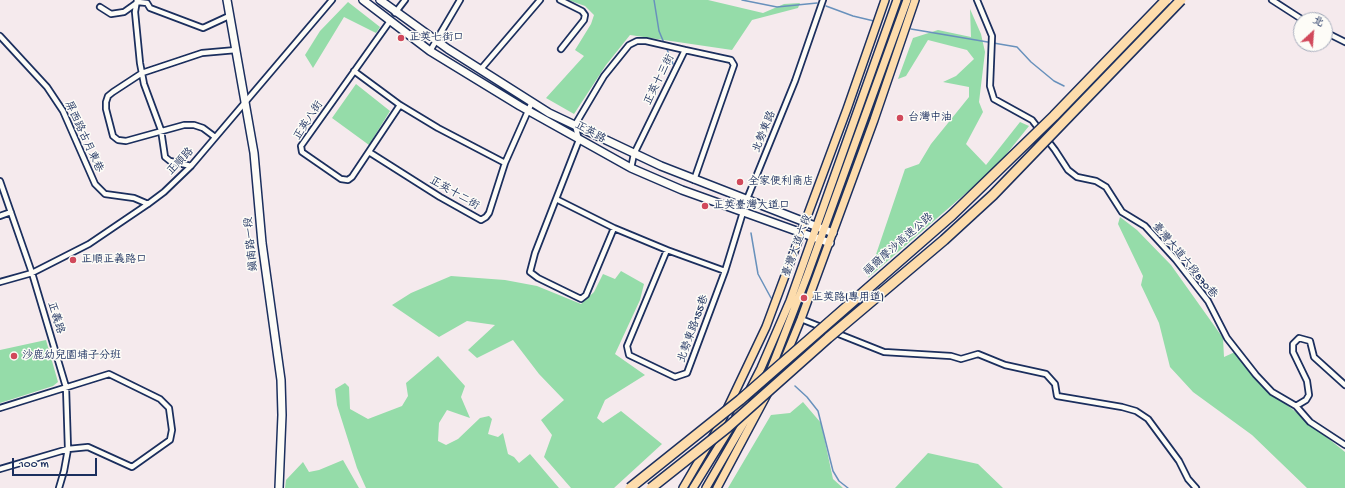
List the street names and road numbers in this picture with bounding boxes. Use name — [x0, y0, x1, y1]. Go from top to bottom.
street label: 正英十三街 — [642, 52, 678, 108]
street label: 屏西路古月東巷 — [61, 99, 105, 175]
street label: 正英八街 — [291, 99, 327, 143]
street label: 北勢東路 — [751, 109, 779, 155]
street label: 正英路 — [572, 119, 608, 147]
street label: 正順路 — [165, 146, 197, 178]
street label: 正英十二街 — [427, 175, 481, 213]
street label: 福爾摩沙高速公路 — [861, 211, 937, 279]
street label: 臺灣大道六段 — [781, 213, 815, 279]
street label: 鎮南路一段 — [243, 216, 261, 272]
street label: 臺灣大道六段870巷 — [1148, 220, 1220, 302]
street label: 北勢東路155巷 — [676, 293, 712, 365]
street label: 正義路 — [44, 300, 66, 336]

